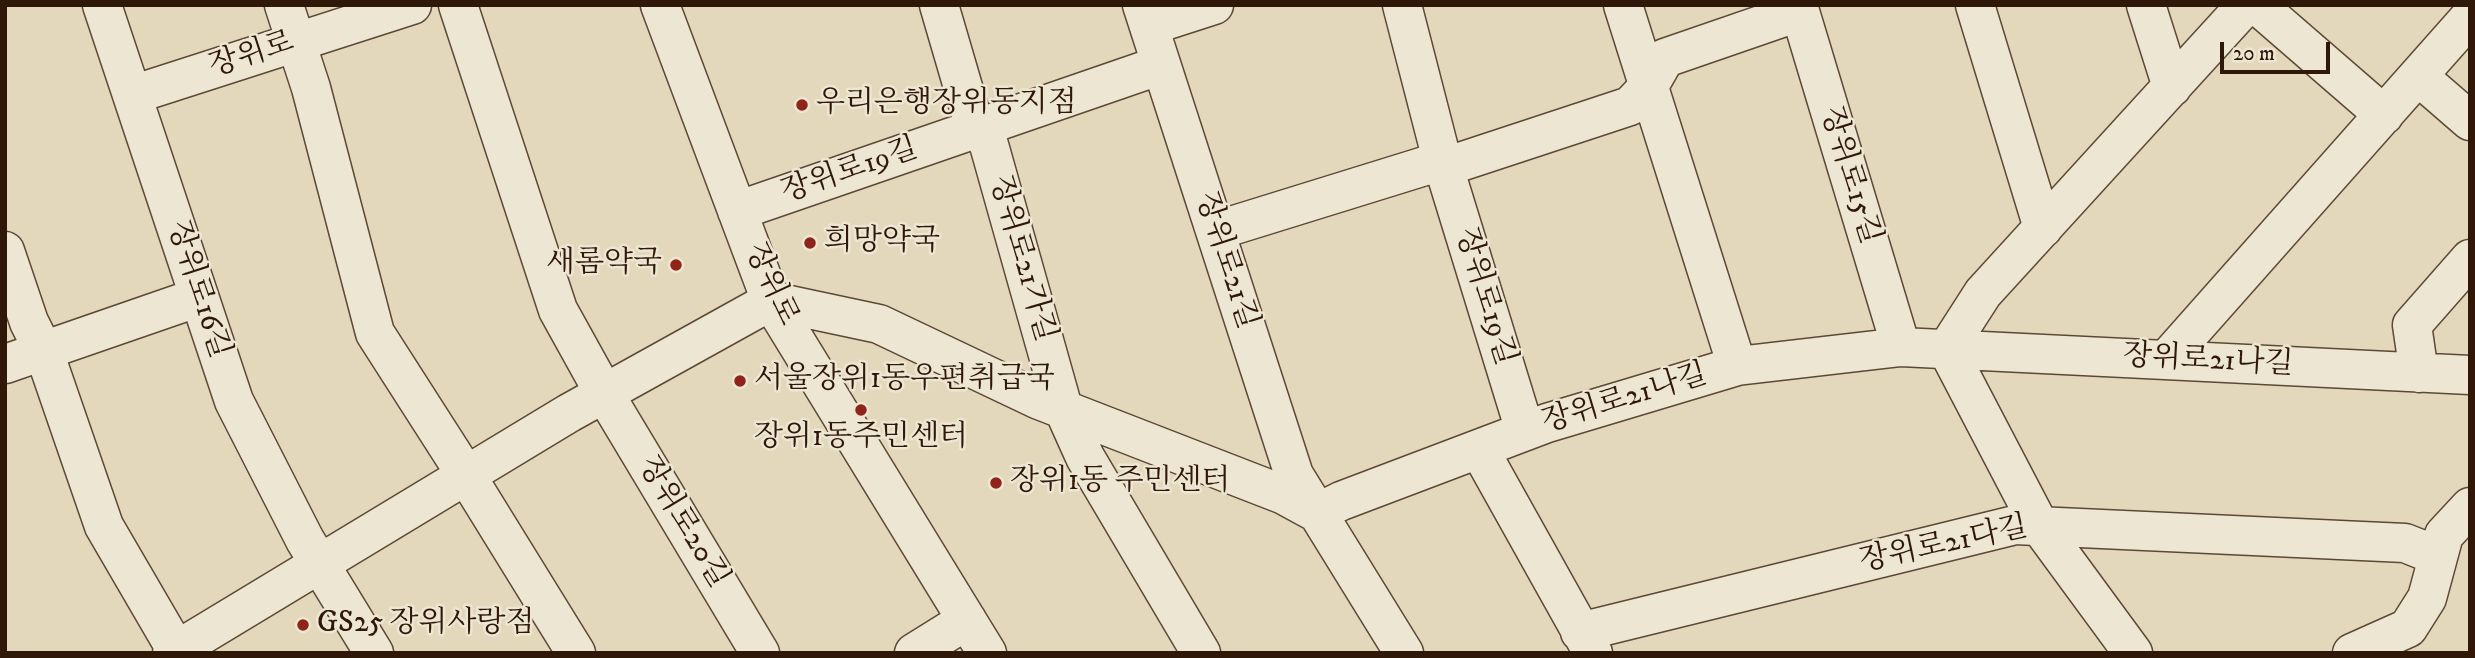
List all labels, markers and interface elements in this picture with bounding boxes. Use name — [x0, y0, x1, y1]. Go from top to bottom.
street label: 장위로 — [205, 25, 299, 87]
scale bar — [2223, 28, 2333, 72]
text: 20 m — [2233, 41, 2275, 67]
place label: 우리은행장위동지점 — [816, 87, 1077, 123]
marker: 우리은행장위동지점 — [794, 97, 810, 113]
street label: 장위로15길 — [1811, 103, 1887, 249]
street label: 장위로19길 — [777, 132, 923, 212]
street label: 장위로21가길 — [980, 172, 1062, 346]
street label: 장위로21길 — [1186, 188, 1264, 334]
street label: 장위로16길 — [158, 217, 236, 363]
street label: 장위로19길 — [1446, 224, 1522, 370]
place label: 희망약국 — [824, 225, 940, 261]
marker: 희망약국 — [802, 235, 818, 251]
street label: 장위로 — [735, 238, 805, 332]
place label: 새롬약국 — [546, 247, 662, 283]
marker: 새롬약국 — [668, 257, 684, 273]
street label: 장위로21나길 — [2122, 340, 2294, 384]
street label: 장위로21나길 — [1538, 358, 1712, 442]
place label: 서울장위1동우편취급국 — [754, 363, 1055, 399]
marker: 서울장위1동우편취급국 — [732, 373, 748, 389]
marker: 장위1동주민센터 — [853, 402, 869, 418]
place label: 장위1동주민센터 — [754, 421, 968, 457]
street label: 장위로20길 — [629, 451, 735, 595]
place label: 장위1동 주민센터 — [1010, 465, 1230, 501]
marker: 장위1동 주민센터 — [988, 475, 1004, 491]
street label: 장위로21다길 — [1857, 511, 2031, 581]
place label: GS25 장위사랑점 — [317, 607, 535, 643]
marker: GS25 장위사랑점 — [295, 617, 311, 633]

